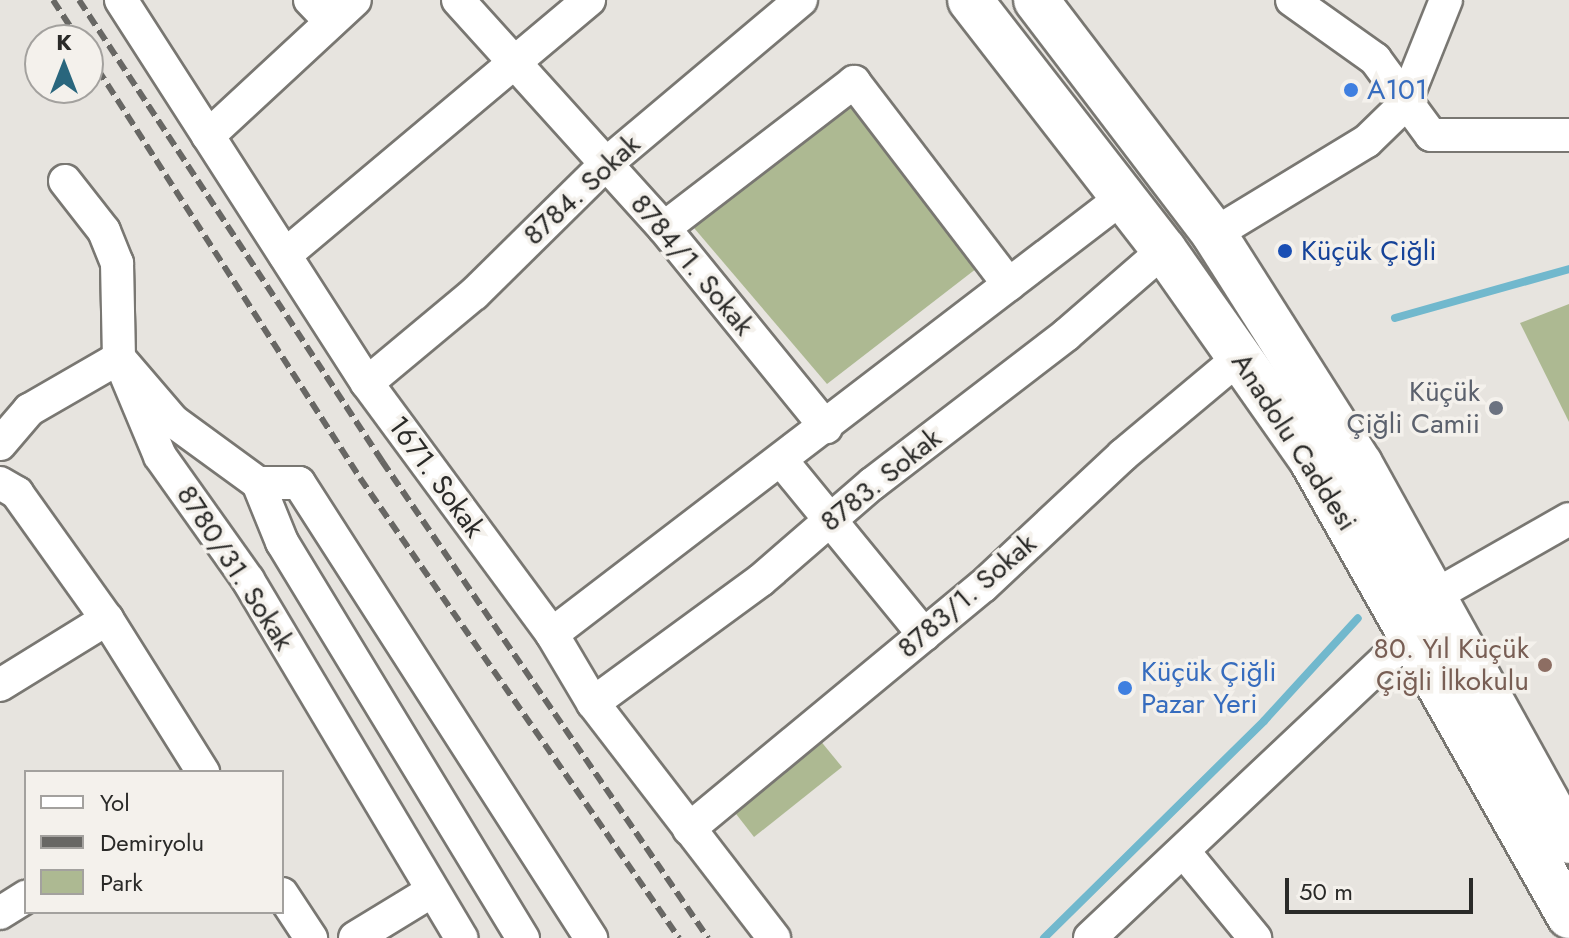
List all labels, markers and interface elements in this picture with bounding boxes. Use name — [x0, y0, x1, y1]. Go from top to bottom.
north arrow — [24, 24, 104, 104]
text: K — [56, 26, 72, 58]
place label: A101 — [1367, 73, 1427, 107]
marker: A101 — [1342, 81, 1360, 99]
street label: 8784. Sokak — [517, 128, 647, 252]
street label: 8784/1. Sokak — [623, 188, 761, 342]
place label: Küçük Çiğli — [1301, 234, 1436, 268]
marker: Küçük Çiğli — [1276, 242, 1294, 260]
street label: Anadolu Caddesi — [1224, 347, 1364, 537]
place label: Küçük Çiğli Camii — [1346, 375, 1480, 441]
marker: Küçük Çiğli Camii — [1487, 399, 1505, 417]
street label: 1671. Sokak — [381, 410, 491, 544]
street label: 8783. Sokak — [814, 421, 948, 539]
street label: 8780/31. Sokak — [169, 479, 301, 657]
street label: 8783/1. Sokak — [891, 527, 1043, 665]
place label: 80. Yıl Küçük Çiğli İlkokulu — [1374, 632, 1529, 698]
place label: Küçük Çiğli Pazar Yeri — [1141, 655, 1276, 721]
marker: 80. Yıl Küçük Çiğli İlkokulu — [1536, 656, 1554, 674]
marker: Küçük Çiğli Pazar Yeri — [1116, 679, 1134, 697]
legend — [24, 770, 284, 914]
text: Yol — [100, 785, 130, 820]
text: Demiryolu — [100, 825, 204, 860]
scale bar — [1289, 862, 1477, 912]
text: Park — [100, 865, 143, 900]
text: 50 m — [1299, 874, 1353, 909]

